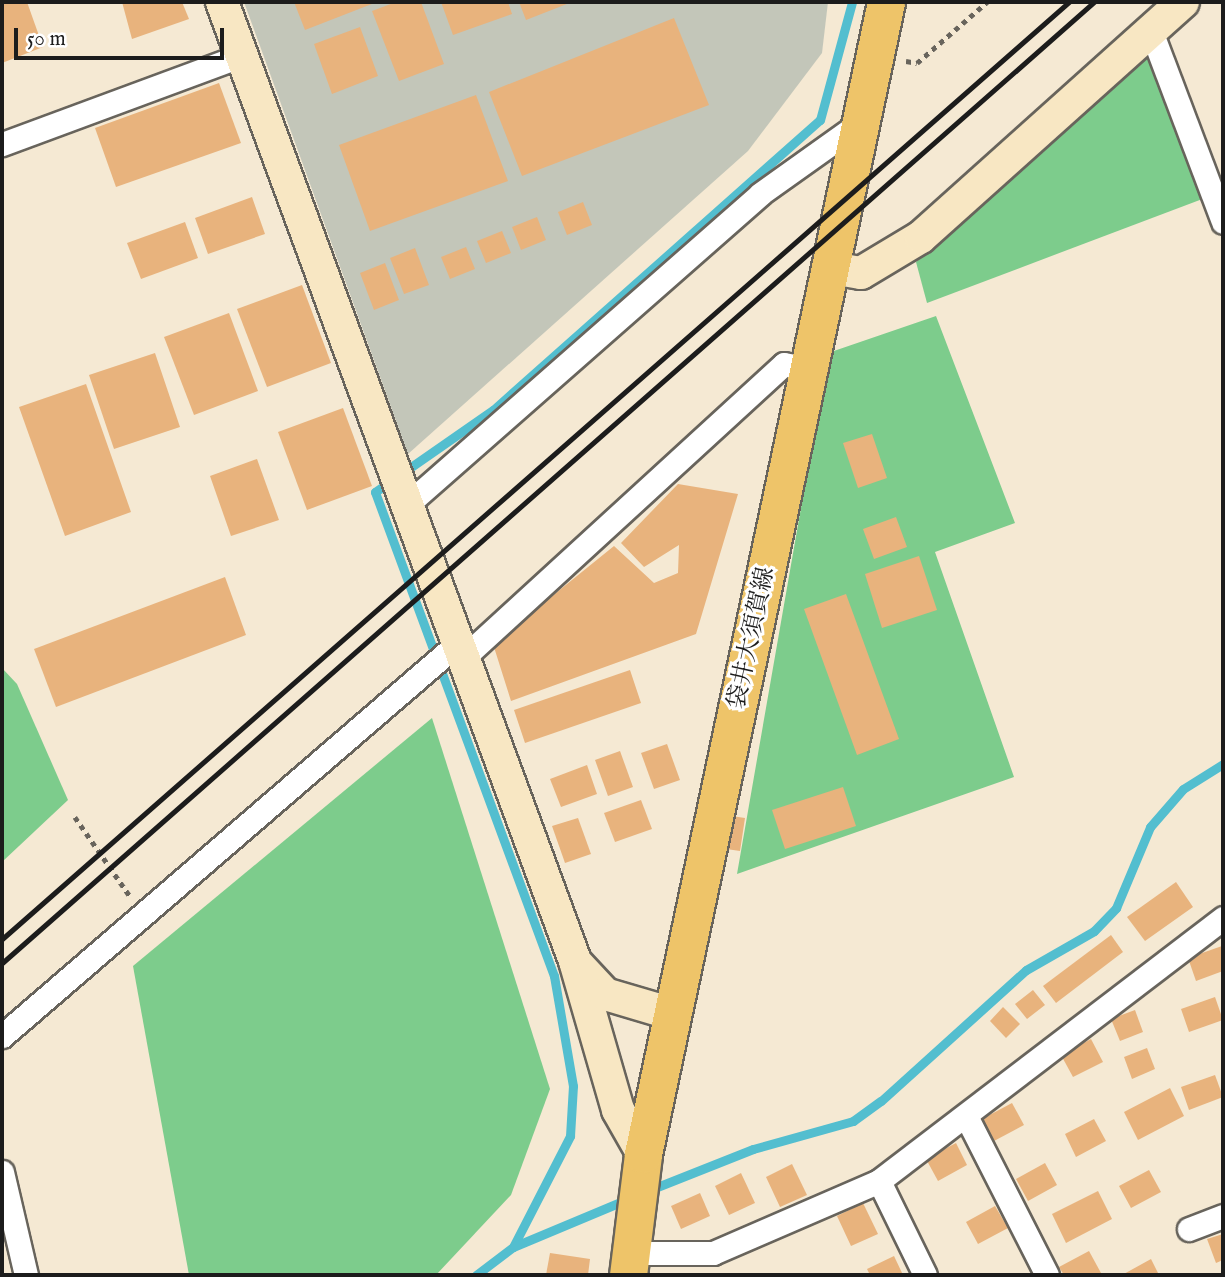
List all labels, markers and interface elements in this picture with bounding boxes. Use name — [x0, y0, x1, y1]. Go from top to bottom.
scale bar — [18, 14, 228, 58]
text: 50 m — [27, 26, 66, 53]
street label: 袋井大須賀線 — [723, 565, 781, 711]

